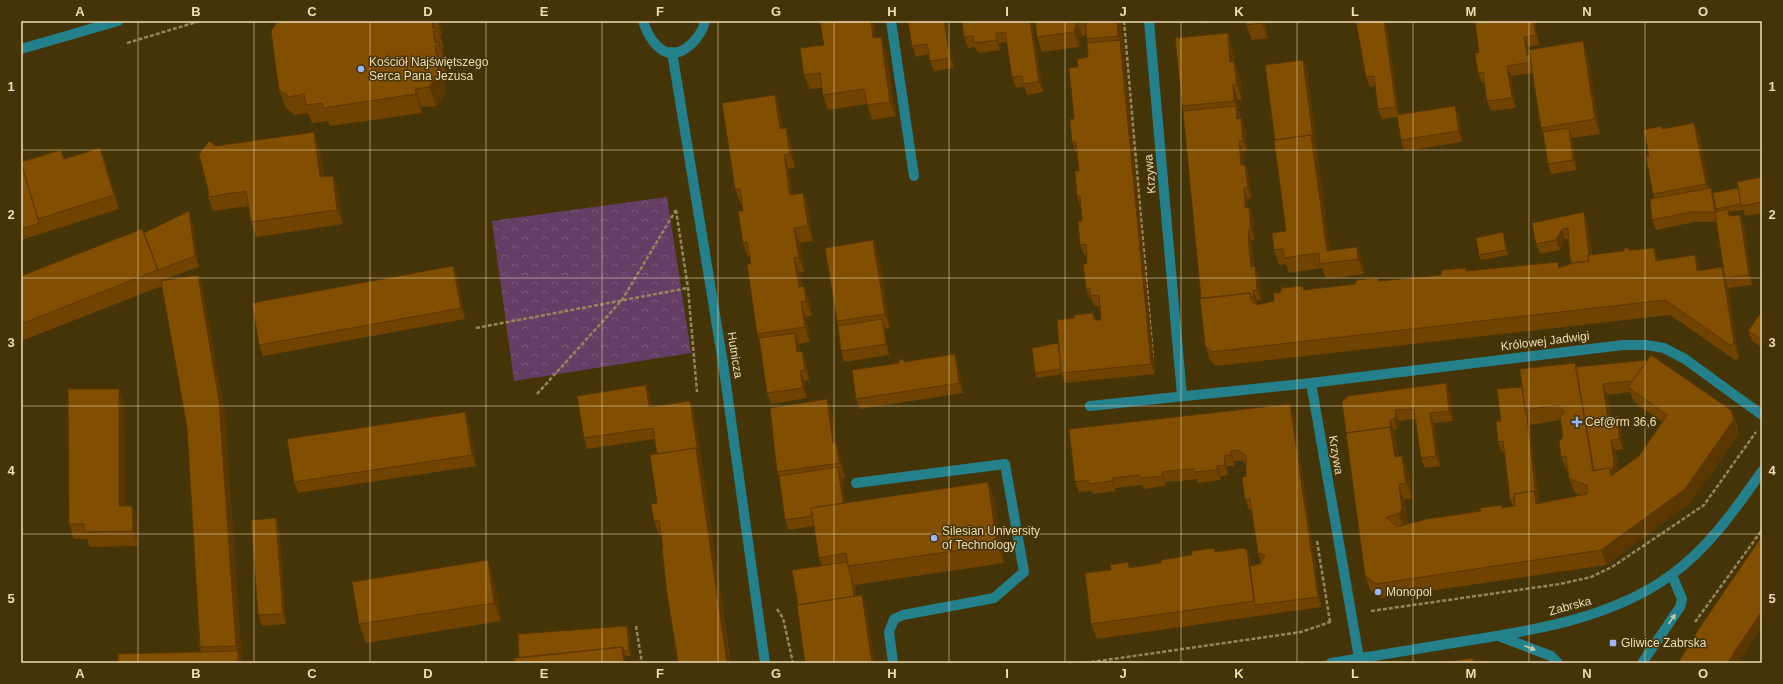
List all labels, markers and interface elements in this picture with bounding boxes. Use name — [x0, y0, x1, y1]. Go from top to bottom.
text: A — [75, 4, 85, 19]
text: B — [191, 4, 201, 19]
text: C — [307, 4, 317, 19]
text: D — [423, 4, 433, 19]
text: E — [540, 4, 549, 19]
text: F — [656, 4, 664, 19]
text: G — [771, 4, 781, 19]
text: H — [887, 4, 897, 19]
text: I — [1005, 4, 1009, 19]
text: J — [1119, 4, 1127, 19]
text: K — [1234, 4, 1244, 19]
text: L — [1351, 4, 1359, 19]
text: M — [1466, 4, 1476, 19]
text: N — [1582, 4, 1592, 19]
text: O — [1698, 4, 1708, 19]
place label: Kościół Najświętszego Serca Pana Jezusa — [369, 55, 489, 83]
marker: Kościół Najświętszego Serca Pana Jezusa — [356, 64, 366, 74]
text: 1 — [7, 79, 15, 94]
text: 1 — [1768, 79, 1776, 94]
street label: Krzywa — [1141, 153, 1159, 194]
text: 2 — [7, 207, 15, 222]
text: 2 — [1768, 207, 1776, 222]
street label: Królowej Jadwigi — [1500, 329, 1590, 353]
street label: Hutnicza — [724, 331, 746, 379]
text: 3 — [7, 335, 15, 350]
text: 3 — [1768, 335, 1776, 350]
place label: Cef@rm 36,6 — [1585, 415, 1657, 429]
marker: Cef@rm 36,6 — [1572, 417, 1582, 427]
street label: Krzywa — [1326, 434, 1346, 476]
text: 4 — [7, 463, 15, 478]
text: 4 — [1768, 463, 1776, 478]
place label: Silesian University of Technology — [942, 524, 1040, 552]
marker: Silesian University of Technology — [929, 533, 939, 543]
place label: Monopol — [1386, 585, 1432, 599]
marker: Monopol — [1373, 587, 1383, 597]
text: 5 — [7, 591, 15, 606]
text: 5 — [1768, 591, 1776, 606]
street label: Zabrska — [1547, 594, 1593, 618]
one-way arrow — [1668, 614, 1676, 625]
place label: Gliwice Zabrska — [1621, 636, 1707, 650]
marker: Gliwice Zabrska — [1608, 638, 1618, 648]
one-way arrow — [1524, 645, 1536, 651]
text: A — [75, 666, 85, 681]
text: B — [191, 666, 201, 681]
text: C — [307, 666, 317, 681]
text: D — [423, 666, 433, 681]
text: E — [540, 666, 549, 681]
text: F — [656, 666, 664, 681]
text: G — [771, 666, 781, 681]
text: H — [887, 666, 897, 681]
text: I — [1005, 666, 1009, 681]
text: J — [1119, 666, 1127, 681]
text: K — [1234, 666, 1244, 681]
text: L — [1351, 666, 1359, 681]
text: M — [1466, 666, 1476, 681]
text: N — [1582, 666, 1592, 681]
text: O — [1698, 666, 1708, 681]

